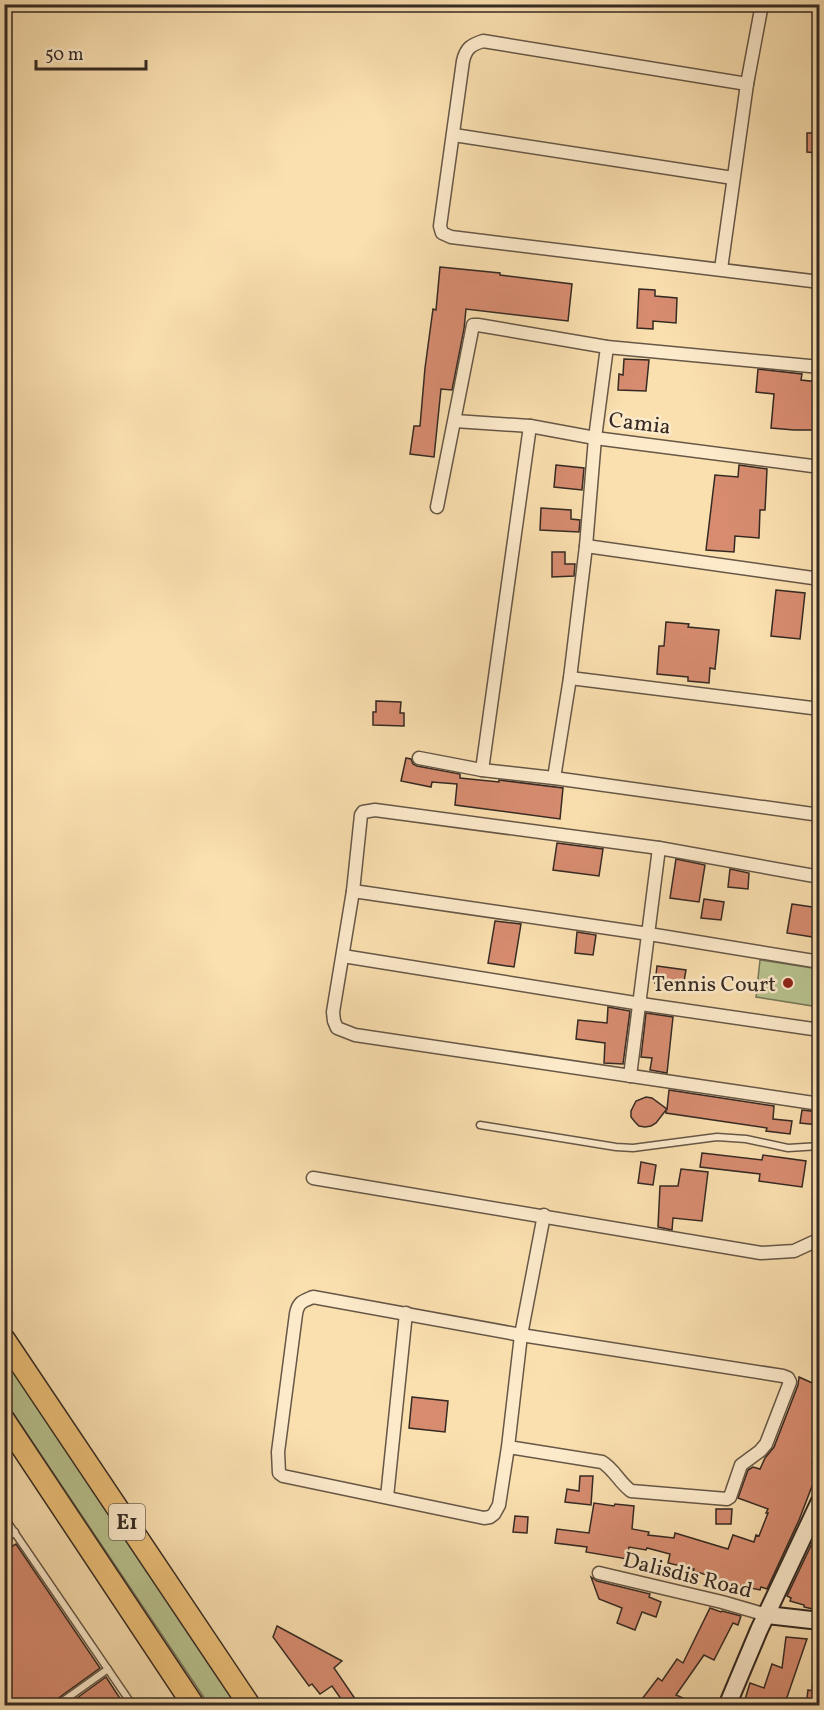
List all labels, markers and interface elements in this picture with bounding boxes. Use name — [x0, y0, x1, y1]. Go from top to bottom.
scale bar — [36, 33, 146, 71]
text: 50 m — [45, 43, 84, 68]
street label: Camia — [607, 405, 673, 444]
place label: Tennis Court — [652, 970, 776, 1001]
marker: Tennis Court — [781, 976, 795, 990]
road number: E1 — [109, 1504, 145, 1540]
street label: Dalisdis Road — [620, 1545, 755, 1607]

